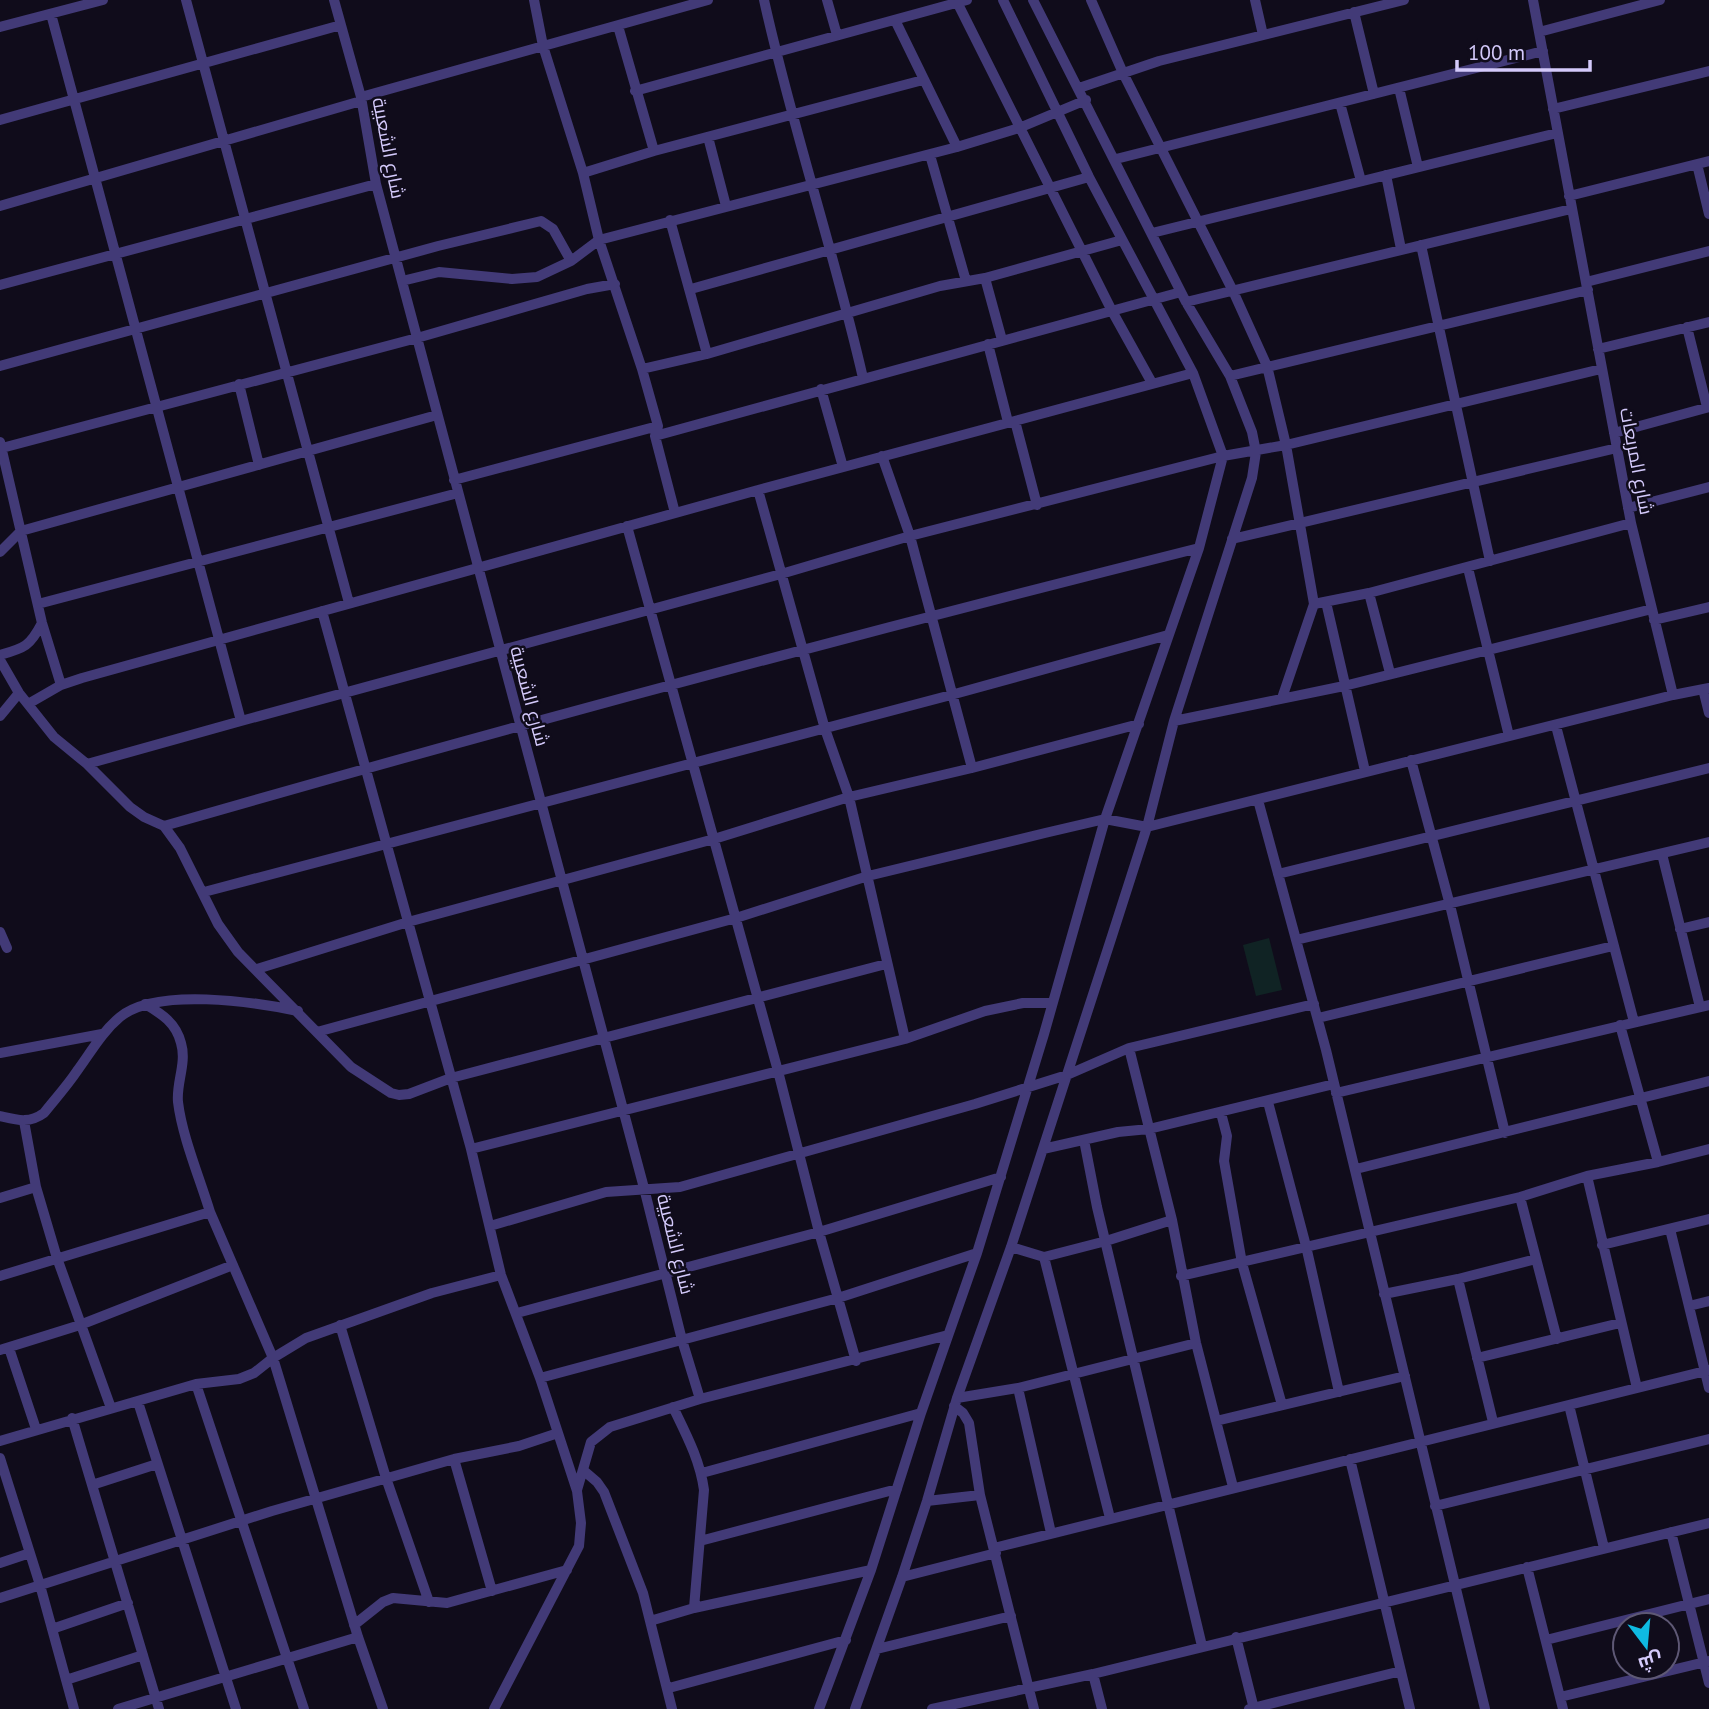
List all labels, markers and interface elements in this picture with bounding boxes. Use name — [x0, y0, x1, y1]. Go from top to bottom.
scale bar — [1457, 28, 1590, 72]
text: 100 m — [1468, 39, 1525, 66]
street label: شارع الشعبية — [365, 95, 411, 201]
street label: شارع المربعات — [1613, 405, 1659, 517]
street label: شارع الشعبية — [503, 643, 555, 749]
street label: شارع الشعبية — [650, 1191, 700, 1297]
north arrow — [1611, 1611, 1681, 1681]
text: ش — [1636, 1647, 1666, 1677]

